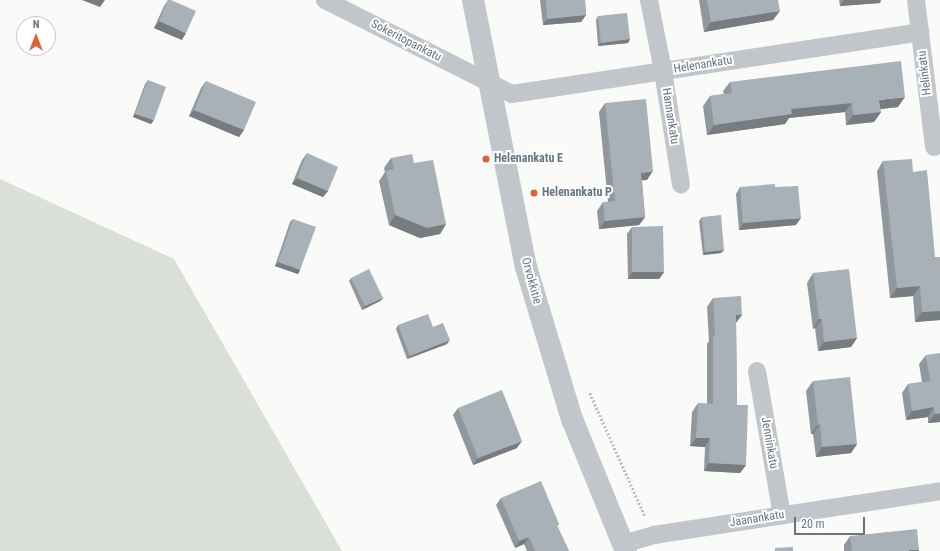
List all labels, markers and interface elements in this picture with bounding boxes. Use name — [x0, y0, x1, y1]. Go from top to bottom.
north arrow — [16, 16, 56, 56]
street label: Sokeritopankatu — [368, 17, 444, 65]
text: N — [33, 18, 39, 31]
street label: Helinkatu — [915, 50, 935, 96]
street label: Helenankatu — [673, 53, 733, 77]
street label: Hannankatu — [658, 87, 682, 145]
place label: Helenankatu E — [494, 152, 563, 166]
marker: Helenankatu E — [481, 154, 491, 164]
place label: Helenankatu P — [542, 186, 612, 200]
marker: Helenankatu P — [529, 188, 539, 198]
street label: Orvokkitie — [518, 256, 544, 306]
street label: Jenninkatu — [757, 416, 781, 470]
street label: Jaanankatu — [729, 508, 785, 530]
scale bar — [796, 509, 867, 535]
text: 20 m — [801, 517, 825, 531]

